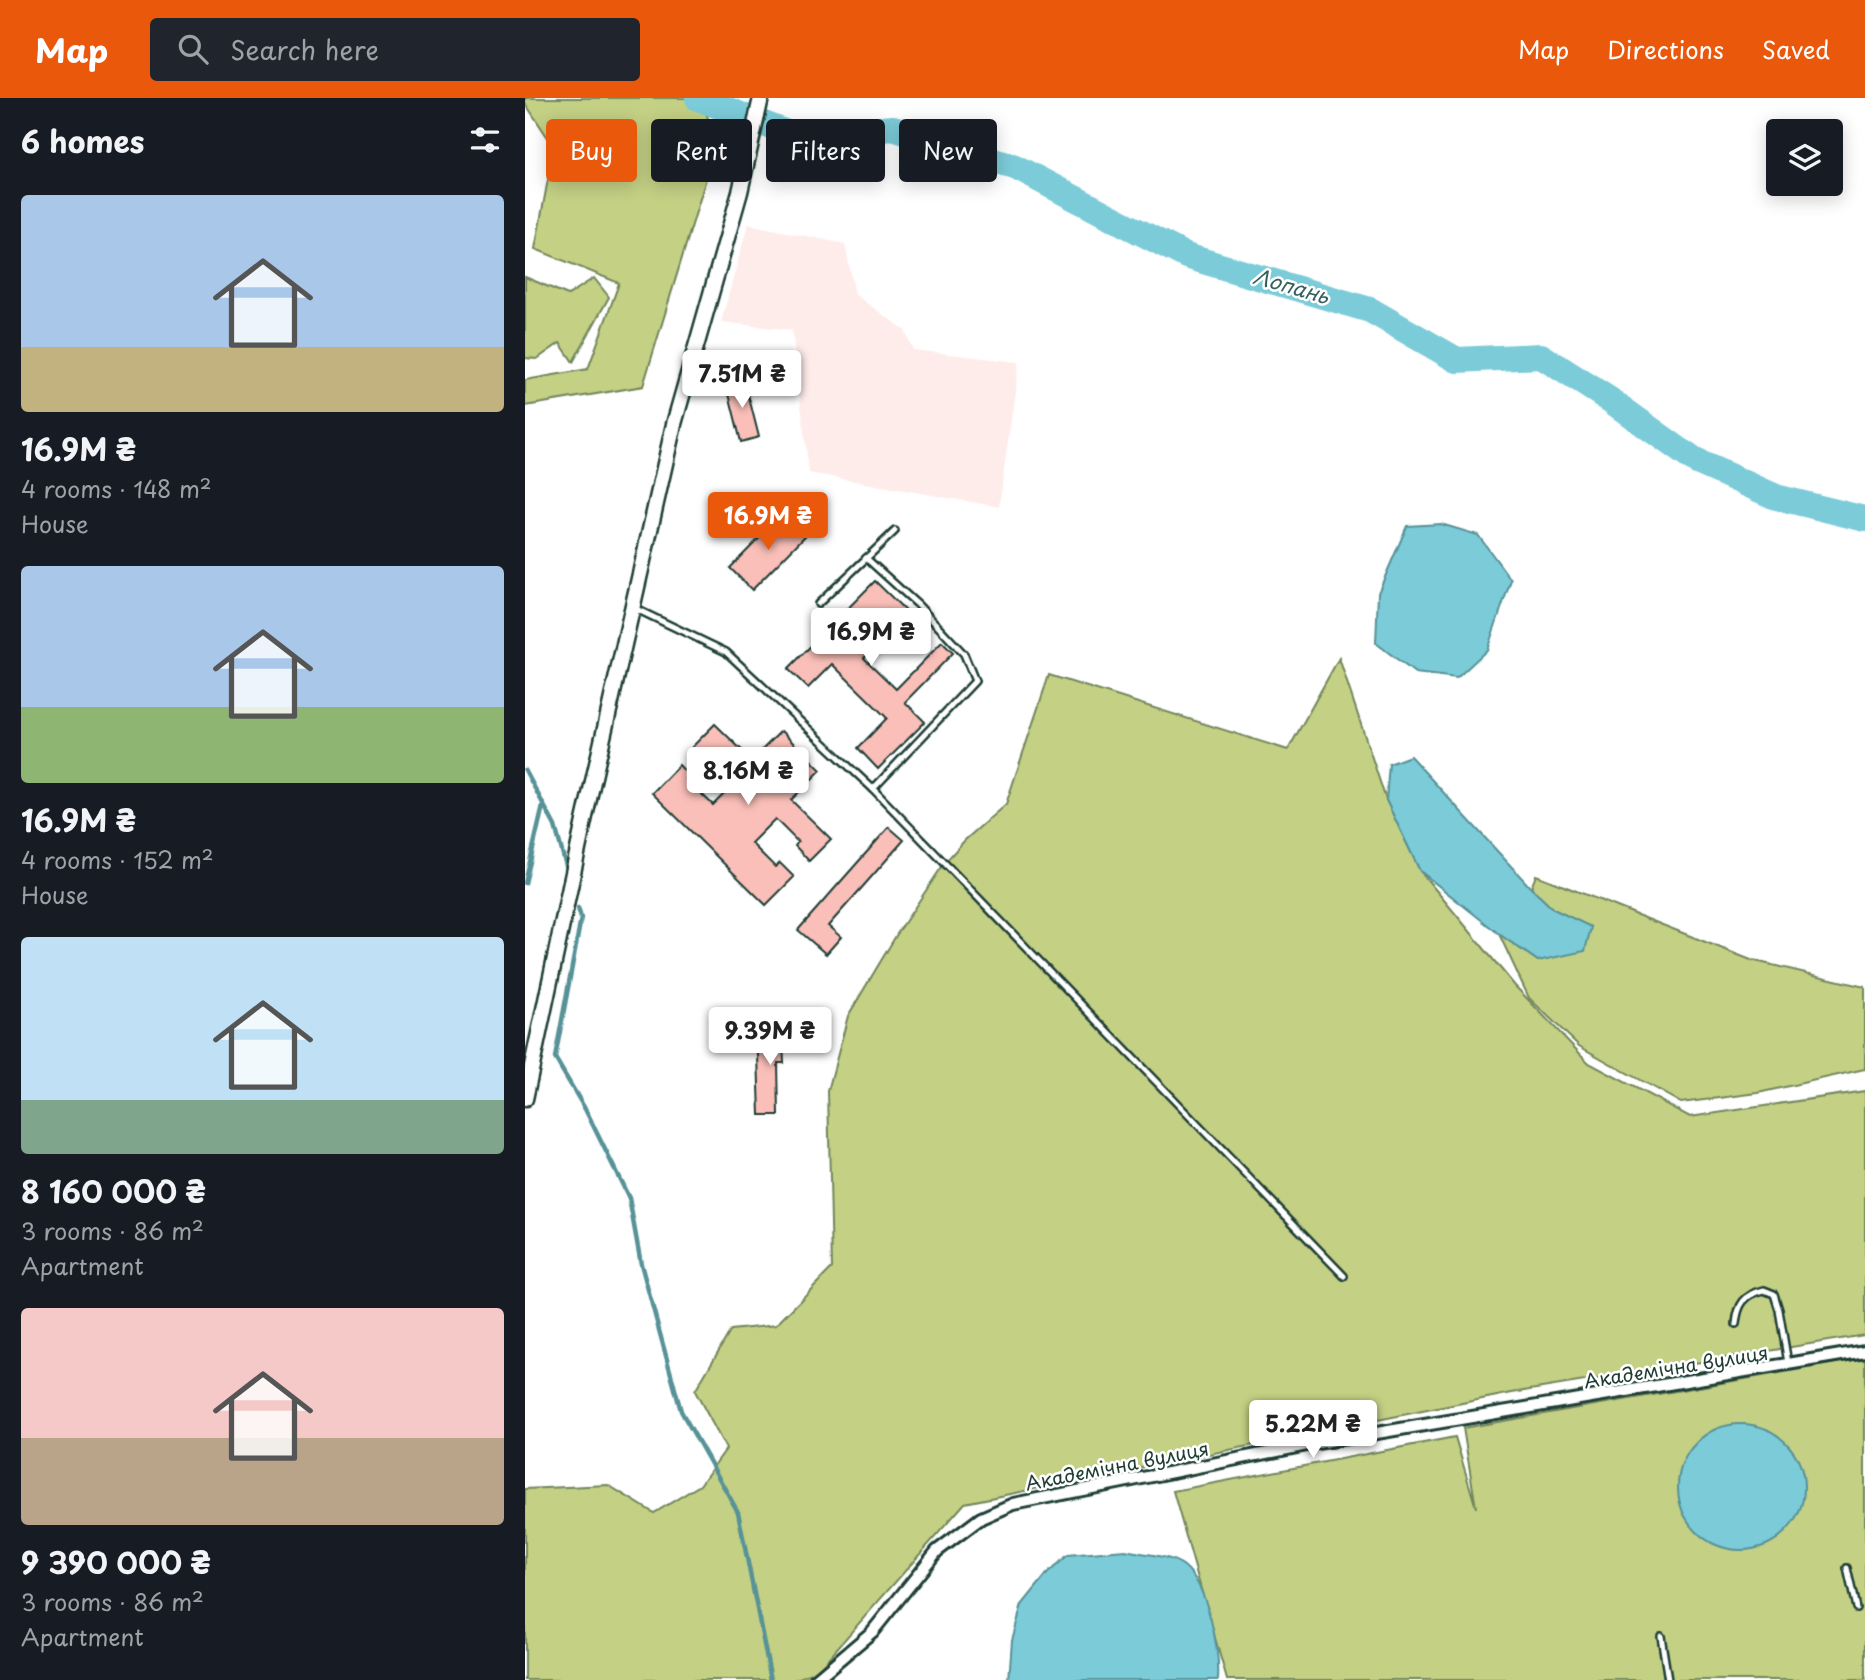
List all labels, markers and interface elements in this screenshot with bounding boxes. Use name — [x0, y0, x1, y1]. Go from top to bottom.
search box — [150, 18, 640, 81]
text: Map — [35, 24, 108, 74]
icon: search — [174, 30, 212, 68]
text: Search here — [230, 30, 379, 69]
text: Map — [1518, 31, 1569, 67]
text: Directions — [1607, 31, 1724, 67]
text: Saved — [1762, 31, 1830, 67]
text: 6 homes — [21, 118, 144, 163]
chip: Buy — [546, 119, 637, 182]
chip: Rent — [651, 119, 752, 182]
chip: Filters — [766, 119, 885, 182]
chip: New — [899, 119, 997, 182]
map controls — [1766, 119, 1843, 196]
button: layers — [1766, 119, 1843, 196]
icon: filters — [466, 121, 504, 159]
icon: home — [200, 240, 326, 366]
water label: Лопань — [1250, 259, 1334, 311]
pin: 7.51M ₴ — [677, 350, 807, 410]
text: 7.51M ₴ — [698, 355, 786, 390]
text: 16.9M ₴ — [21, 426, 136, 471]
text: 4 rooms · 148 m² — [21, 471, 212, 506]
pin: 16.9M ₴ — [703, 492, 833, 552]
text: 16.9M ₴ — [724, 497, 812, 532]
text: House — [21, 506, 88, 541]
pin: 16.9M ₴ — [806, 608, 936, 668]
icon: home — [200, 611, 326, 737]
text: 16.9M ₴ — [827, 613, 915, 648]
pin: 8.16M ₴ — [683, 748, 813, 807]
text: 8.16M ₴ — [703, 752, 793, 787]
text: 16.9M ₴ — [21, 797, 136, 842]
text: 4 rooms · 152 m² — [21, 842, 214, 877]
text: House — [21, 877, 88, 912]
icon: home — [200, 982, 326, 1108]
pin: 9.39M ₴ — [705, 1007, 835, 1067]
text: 9.39M ₴ — [725, 1012, 815, 1047]
text: 8 160 000 ₴ — [21, 1168, 206, 1213]
text: 3 rooms · 86 m² — [21, 1213, 204, 1248]
text: Apartment — [21, 1248, 144, 1283]
street label: Академічна вулиця — [1582, 1338, 1770, 1394]
icon: home — [200, 1353, 326, 1479]
pin: 5.22M ₴ — [1248, 1400, 1378, 1460]
text: 5.22M ₴ — [1265, 1405, 1361, 1440]
street label: Академічна вулиця — [1023, 1433, 1211, 1497]
text: 9 390 000 ₴ — [21, 1539, 211, 1584]
text: 3 rooms · 86 m² — [21, 1584, 204, 1619]
text: Apartment — [21, 1619, 144, 1654]

